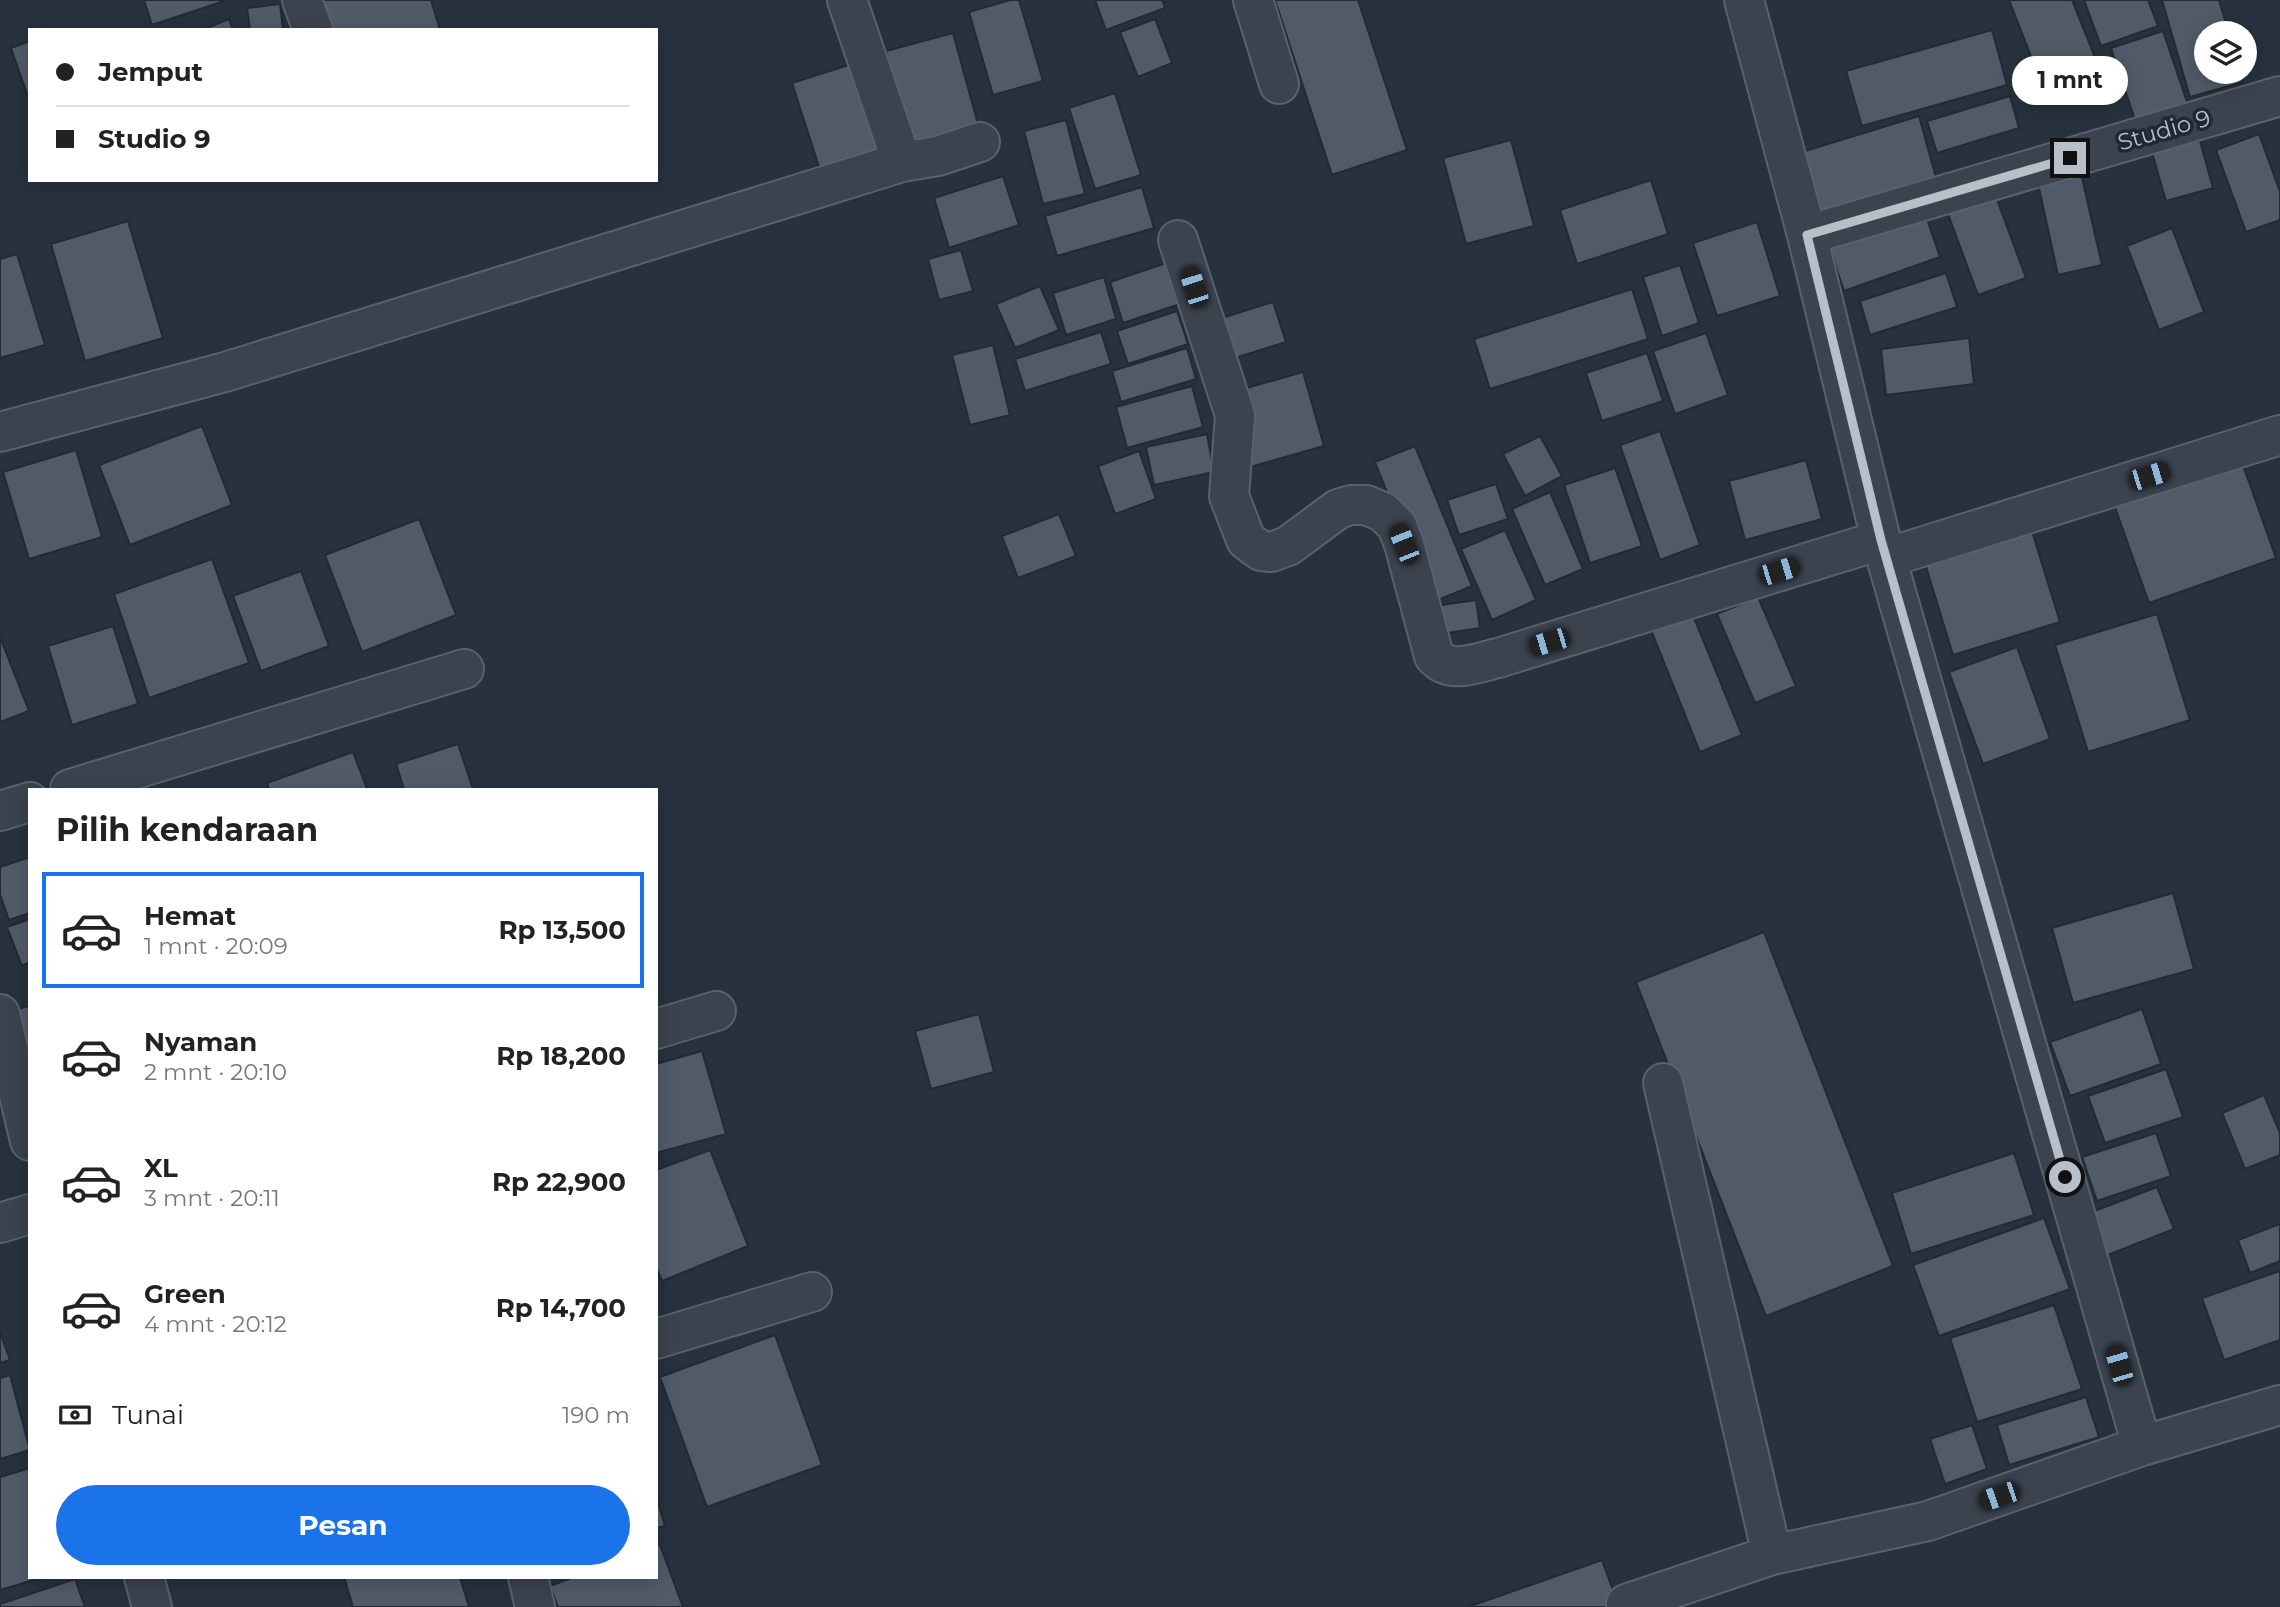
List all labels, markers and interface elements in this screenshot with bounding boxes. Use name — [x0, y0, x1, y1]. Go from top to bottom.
map controls — [2194, 21, 2257, 84]
button: layers — [2194, 21, 2257, 84]
text: Jemput — [98, 56, 203, 88]
callout: 1 mnt — [2012, 57, 2128, 106]
text: 1 mnt — [2037, 66, 2103, 94]
street label: Studio 9 — [2114, 103, 2214, 157]
text: Studio 9 — [98, 123, 211, 155]
route end — [2054, 142, 2086, 174]
car — [1178, 264, 1211, 310]
car — [2126, 460, 2173, 492]
car — [1387, 521, 1422, 567]
car — [1756, 555, 1803, 587]
car — [1526, 626, 1573, 658]
text: Pilih kendaraan — [56, 810, 318, 849]
icon: car — [60, 899, 123, 962]
text: Hemat — [144, 900, 236, 932]
text: Rp 13,500 — [498, 914, 626, 946]
text: 1 mnt · 20:09 — [144, 932, 288, 960]
icon: car — [60, 1025, 123, 1088]
text: Nyaman — [144, 1026, 257, 1058]
text: Rp 18,200 — [496, 1040, 626, 1072]
text: 2 mnt · 20:10 — [144, 1058, 287, 1086]
icon: car — [60, 1151, 123, 1214]
text: XL — [144, 1152, 178, 1184]
route start — [2049, 1161, 2081, 1193]
text: Rp 22,900 — [492, 1166, 626, 1198]
text: 3 mnt · 20:11 — [144, 1184, 280, 1212]
icon: car — [60, 1277, 123, 1340]
text: Green — [144, 1278, 226, 1310]
text: Rp 14,700 — [496, 1292, 626, 1324]
text: 4 mnt · 20:12 — [144, 1310, 287, 1338]
car — [2104, 1342, 2135, 1388]
icon: cash — [56, 1396, 94, 1434]
text: Tunai — [112, 1399, 184, 1431]
text: 190 m — [562, 1401, 630, 1429]
car — [1976, 1479, 2023, 1513]
button: Pesan — [56, 1485, 630, 1565]

